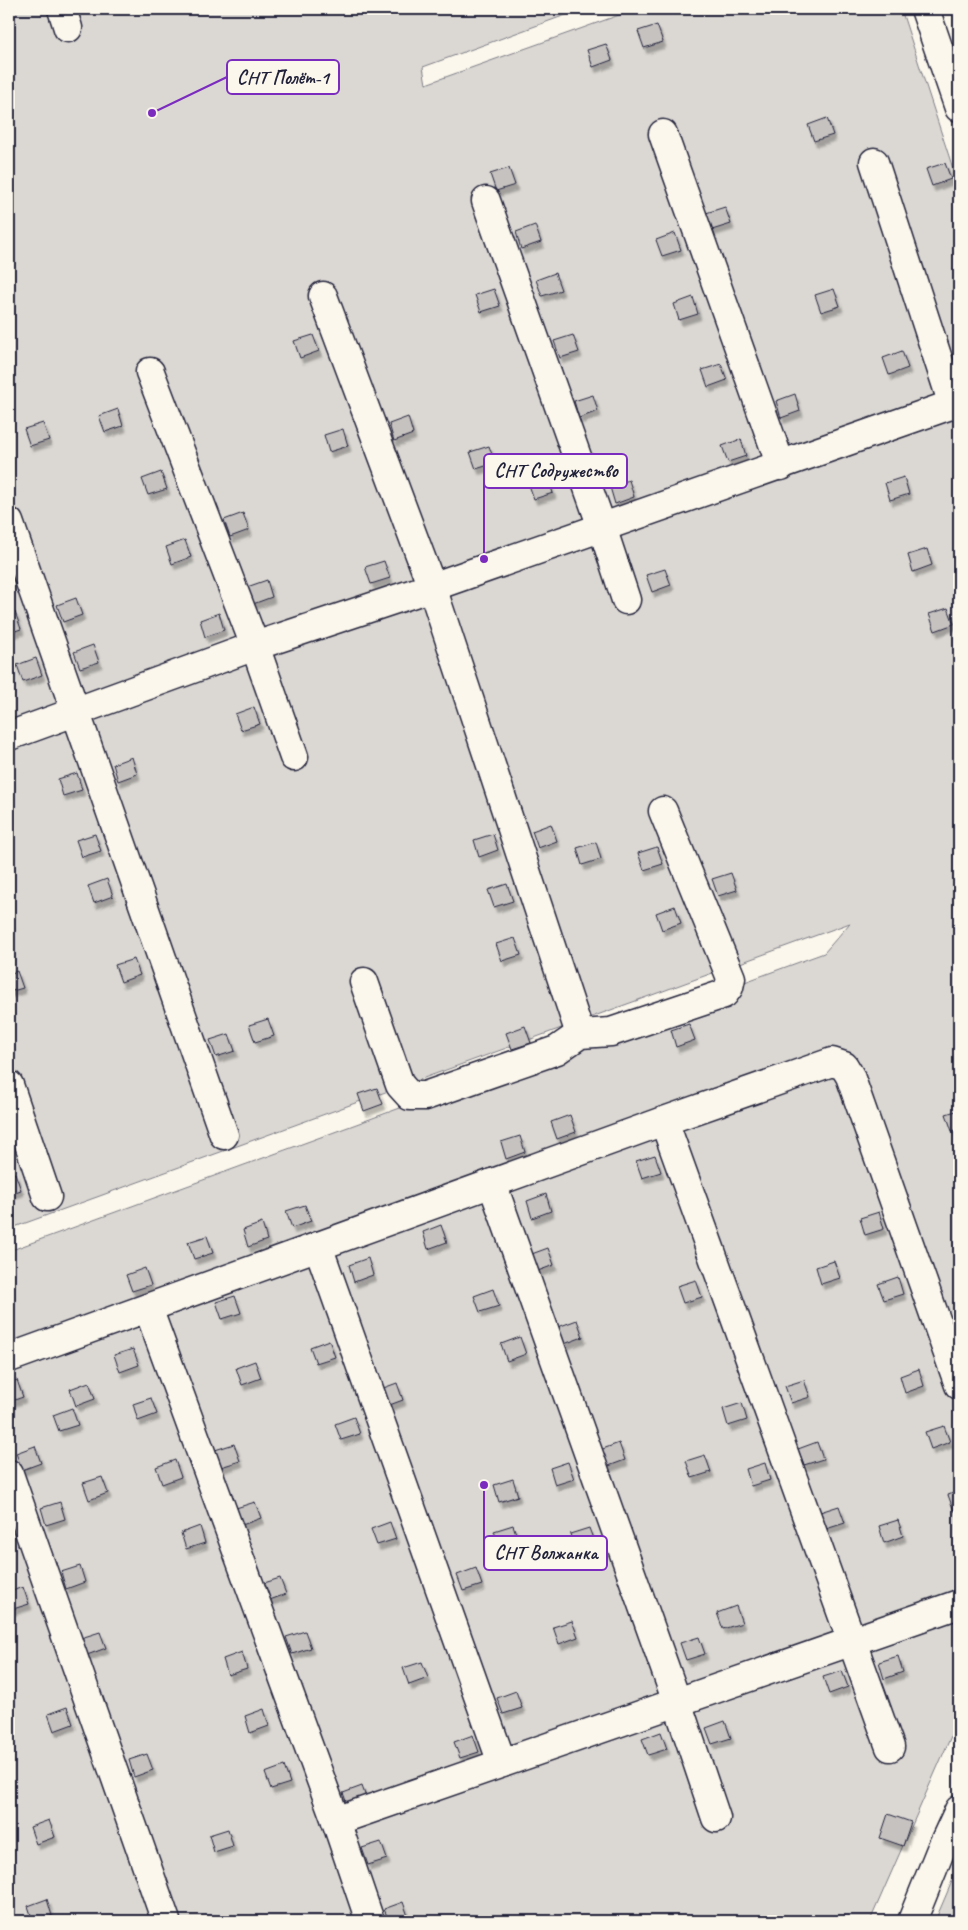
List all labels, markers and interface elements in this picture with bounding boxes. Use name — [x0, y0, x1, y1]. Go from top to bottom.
callout: СНТ Полёт-1 — [227, 60, 339, 94]
text: СНТ Полёт-1 — [237, 66, 331, 90]
callout: СНТ Содружество — [484, 454, 627, 488]
text: СНТ Содружество — [494, 459, 619, 483]
callout: СНТ Волжанка — [484, 1536, 607, 1570]
text: СНТ Волжанка — [494, 1541, 599, 1565]

